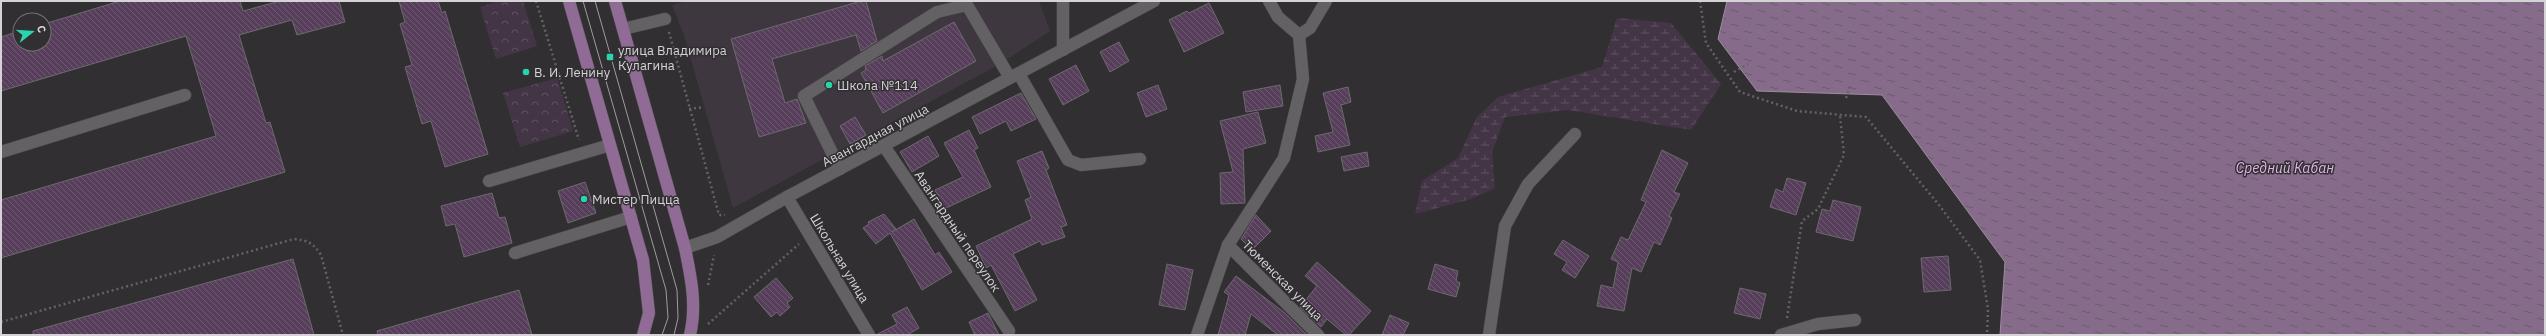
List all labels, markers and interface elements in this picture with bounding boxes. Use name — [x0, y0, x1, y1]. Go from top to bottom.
north arrow — [12, 12, 52, 52]
text: С — [34, 24, 49, 35]
place label: улица Владимира Кулагина — [618, 42, 727, 74]
marker: улица Владимира Кулагина — [605, 52, 615, 62]
place label: В. И. Ленину — [534, 64, 611, 81]
marker: В. И. Ленину — [521, 67, 531, 77]
place label: Школа №114 — [837, 77, 918, 94]
marker: Школа №114 — [824, 80, 834, 90]
street label: Авангардная улица — [819, 100, 932, 171]
water label: Средний Кабан — [2236, 159, 2334, 177]
street label: Авангардный переулок — [911, 167, 1005, 295]
place label: Мистер Пицца — [592, 191, 680, 208]
marker: Мистер Пицца — [579, 194, 589, 204]
street label: Школьная улица — [806, 210, 873, 306]
street label: Тюменская улица — [1239, 236, 1327, 324]

